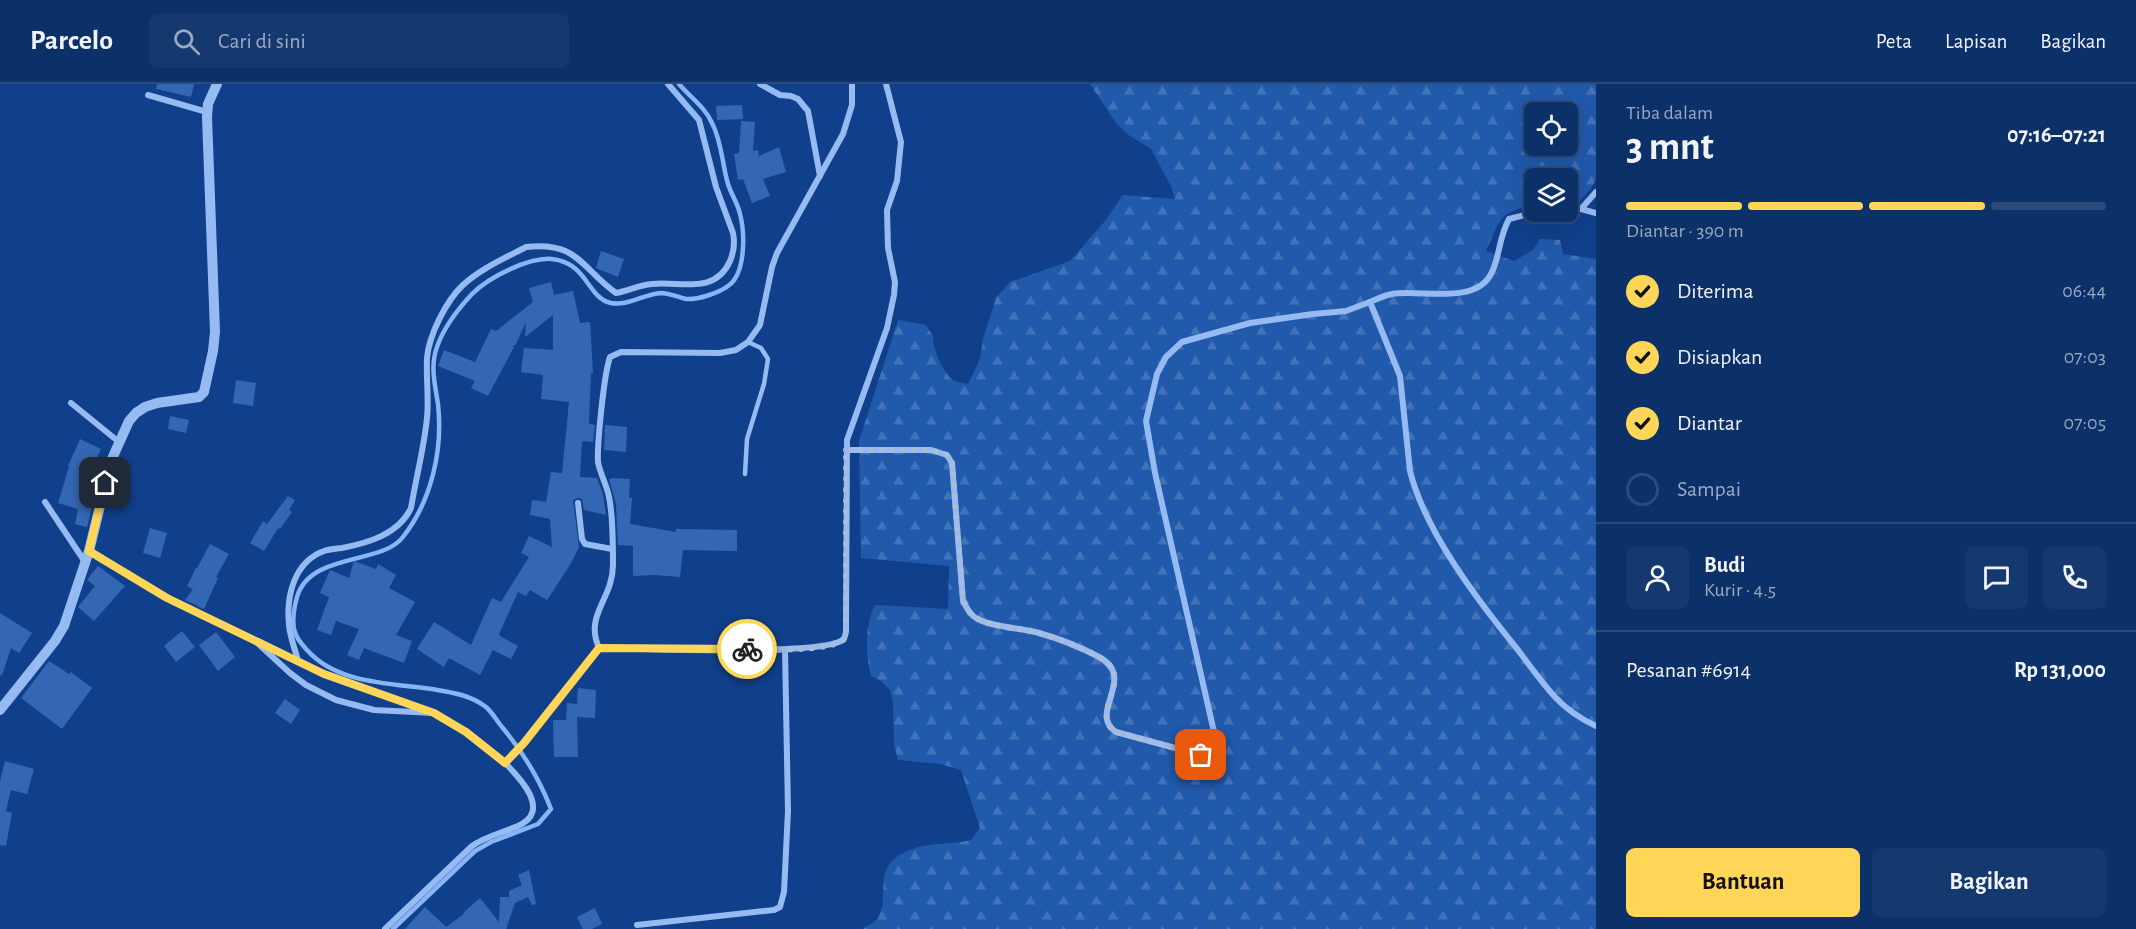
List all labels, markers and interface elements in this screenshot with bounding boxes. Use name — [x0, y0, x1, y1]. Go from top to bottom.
search box — [149, 14, 569, 68]
icon: search — [170, 25, 203, 58]
text: Parcelo — [30, 27, 113, 55]
text: Cari di sini — [218, 30, 306, 52]
text: Peta — [1876, 31, 1912, 52]
text: Lapisan — [1945, 31, 2007, 52]
text: Bagikan — [2040, 31, 2106, 52]
map controls — [1524, 102, 1578, 222]
button: locate — [1524, 102, 1578, 156]
text: Tiba dalam — [1626, 103, 1713, 123]
text: 07:16–07:21 — [2007, 124, 2106, 146]
text: 3 mnt — [1626, 128, 1714, 167]
button: layers — [1524, 168, 1578, 222]
text: Diantar · 390 m — [1626, 221, 1744, 241]
icon: check — [1626, 275, 1659, 308]
text: Diterima — [1677, 280, 1754, 302]
text: 06:44 — [2062, 281, 2106, 301]
icon: check — [1626, 341, 1659, 374]
text: Disiapkan — [1677, 346, 1762, 368]
text: 07:03 — [2064, 347, 2106, 367]
icon: check — [1626, 407, 1659, 440]
text: Diantar — [1677, 412, 1742, 434]
text: 07:05 — [2064, 413, 2106, 433]
pin — [79, 457, 130, 508]
icon: home — [88, 466, 121, 499]
text: Sampai — [1677, 478, 1741, 500]
button: person — [1626, 546, 1689, 609]
button: chat — [1965, 546, 2028, 609]
button: phone — [2043, 546, 2106, 609]
text: Budi — [1704, 554, 1746, 576]
text: Kurir · 4.5 — [1704, 580, 1776, 600]
courier — [717, 619, 777, 679]
icon: bike — [731, 633, 764, 666]
text: Pesanan #6914 — [1626, 659, 1751, 681]
text: Rp 131,000 — [2014, 659, 2106, 681]
pin — [1175, 729, 1226, 780]
icon: bag — [1184, 738, 1217, 771]
button: Bantuan — [1626, 848, 1860, 917]
button: Bagikan — [1872, 848, 2106, 917]

